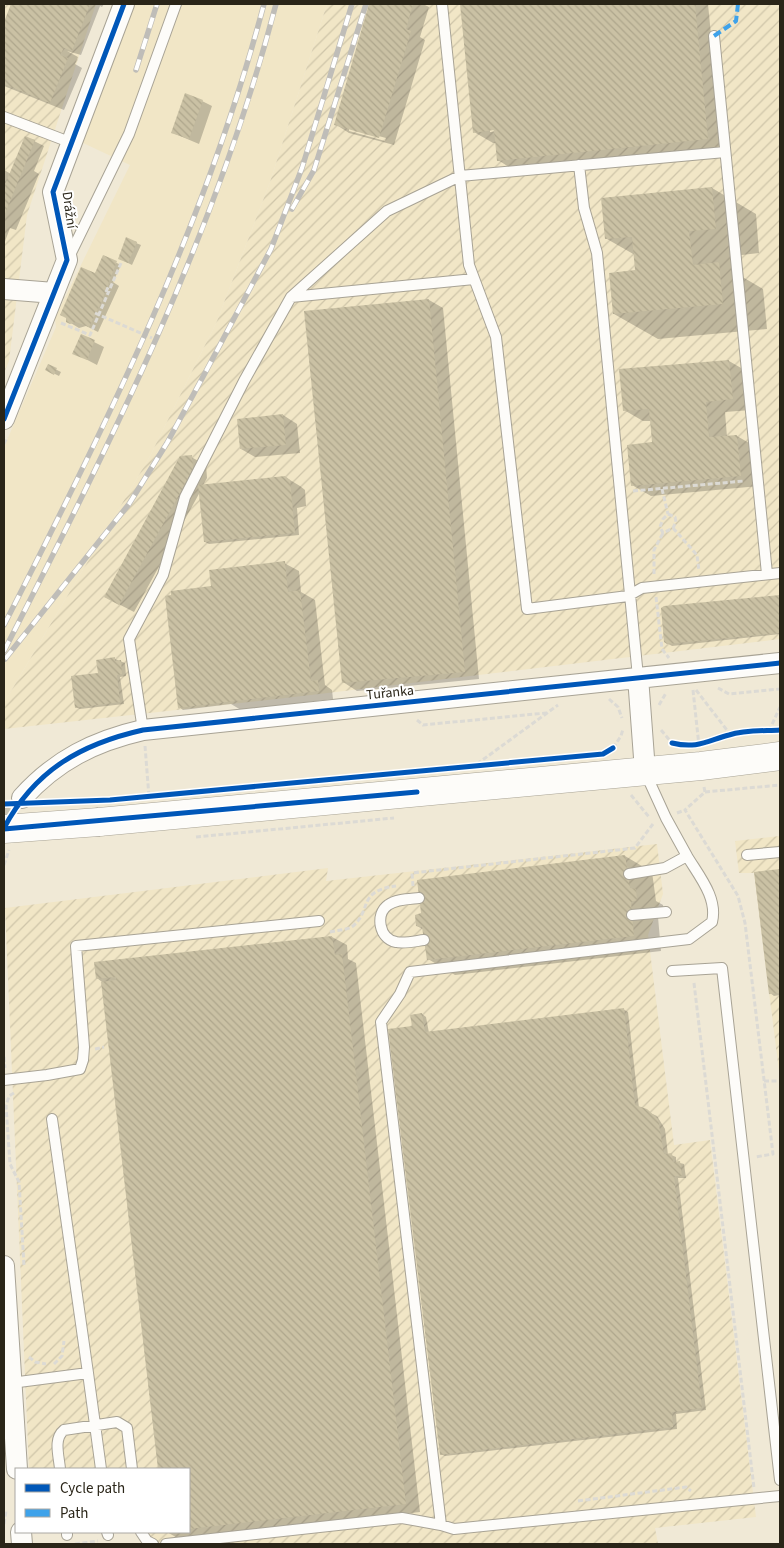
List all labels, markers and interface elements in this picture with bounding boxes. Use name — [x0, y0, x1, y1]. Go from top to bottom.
street label: Drážní — [57, 190, 82, 231]
street label: Tuřanka — [365, 681, 415, 705]
legend — [15, 1468, 190, 1533]
text: Cycle path — [60, 1478, 125, 1499]
text: Path — [60, 1503, 88, 1524]

